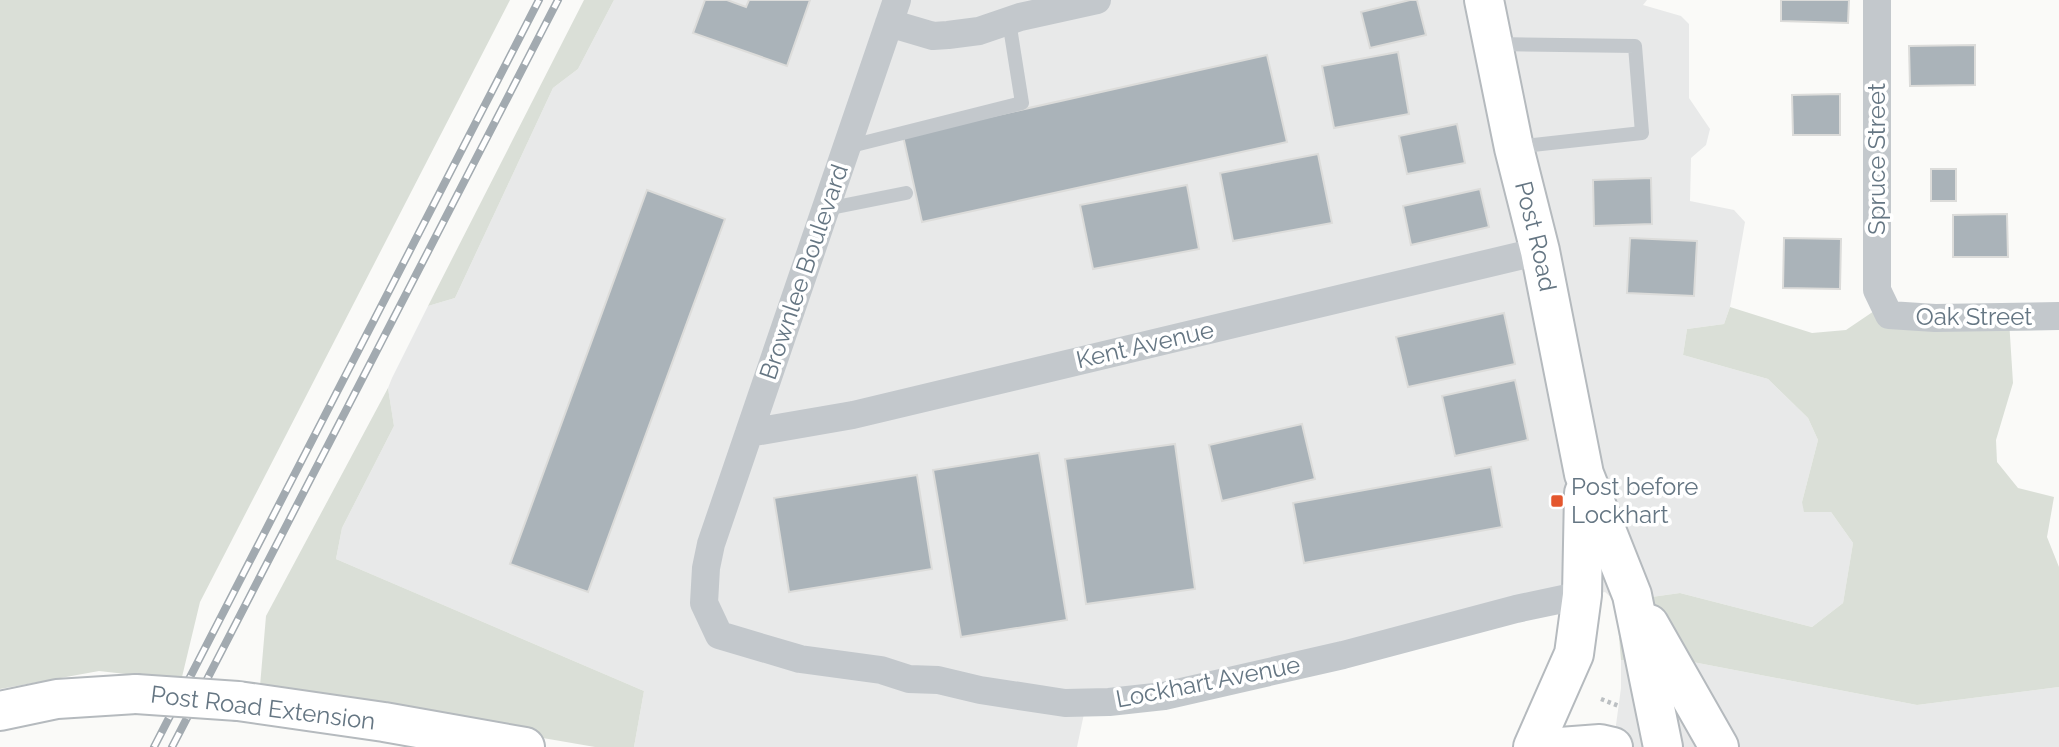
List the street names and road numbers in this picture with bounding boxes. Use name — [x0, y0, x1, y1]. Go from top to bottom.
street label: Spruce Street — [1862, 83, 1891, 235]
street label: Brownlee Boulevard — [753, 160, 854, 383]
street label: Post Road — [1509, 178, 1563, 294]
street label: Oak Street — [1916, 302, 2032, 331]
street label: Kent Avenue — [1073, 315, 1216, 374]
street label: Lockhart Avenue — [1113, 649, 1302, 714]
street label: Post Road Extension — [149, 679, 377, 736]

